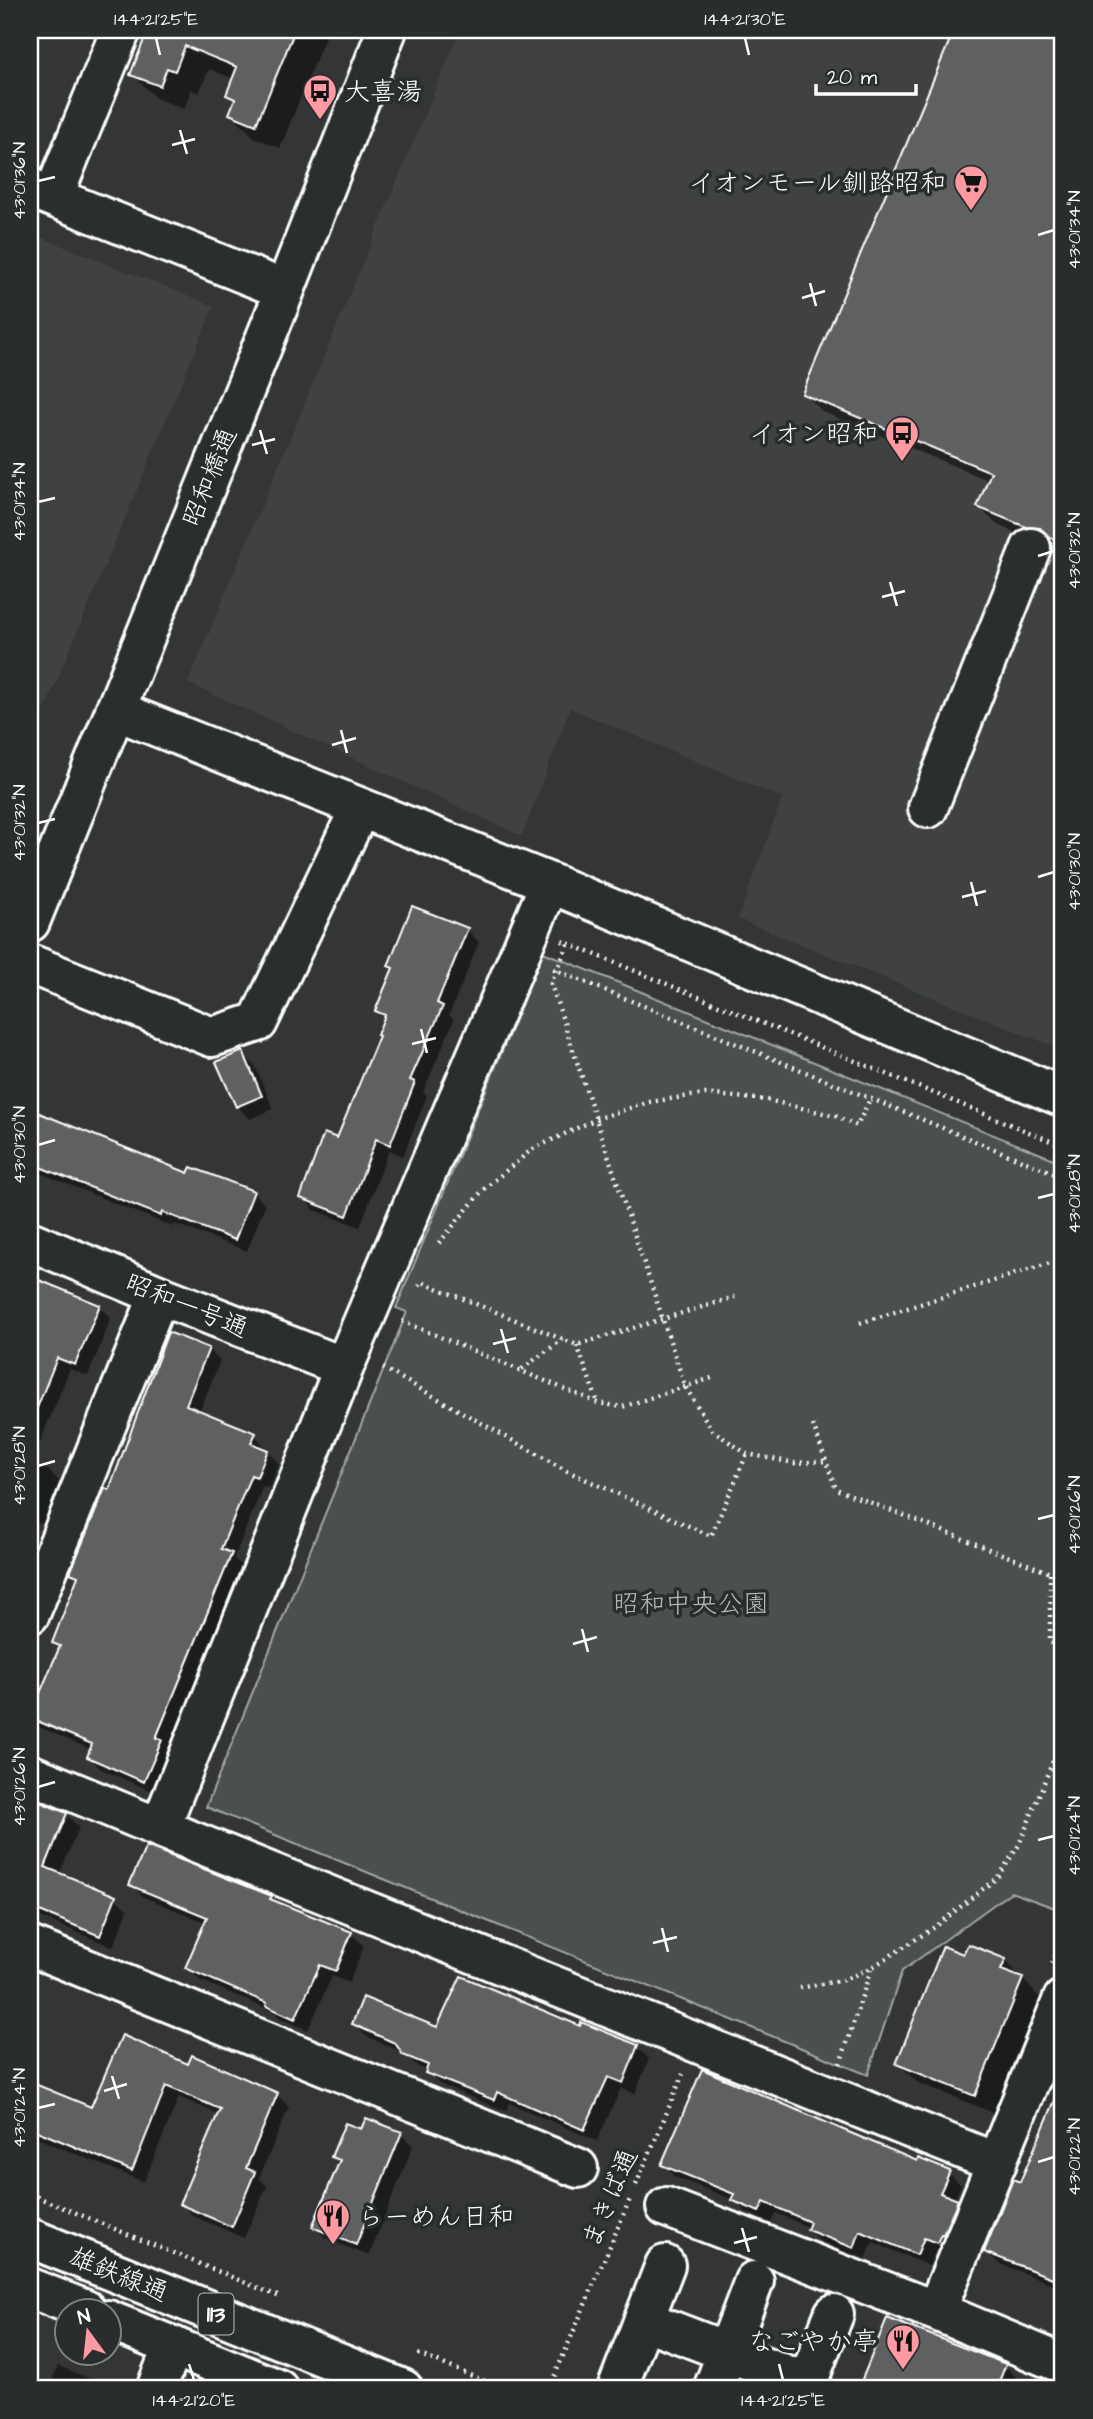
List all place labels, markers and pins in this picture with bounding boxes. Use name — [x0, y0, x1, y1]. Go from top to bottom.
bus stop icon: 大喜湯 — [301, 72, 339, 121]
place label: 大喜湯 — [344, 74, 422, 110]
supermarket icon: イオンモール釧路昭和 — [952, 163, 990, 212]
place label: イオンモール釧路昭和 — [689, 165, 946, 201]
bus stop icon: イオン昭和 — [883, 414, 921, 463]
place label: イオン昭和 — [749, 416, 878, 452]
restaurant icon: らーめん日和 — [314, 2197, 352, 2246]
place label: らーめん日和 — [358, 2199, 514, 2235]
restaurant icon: なごやか亭 — [884, 2322, 922, 2371]
place label: なごやか亭 — [748, 2324, 878, 2360]

